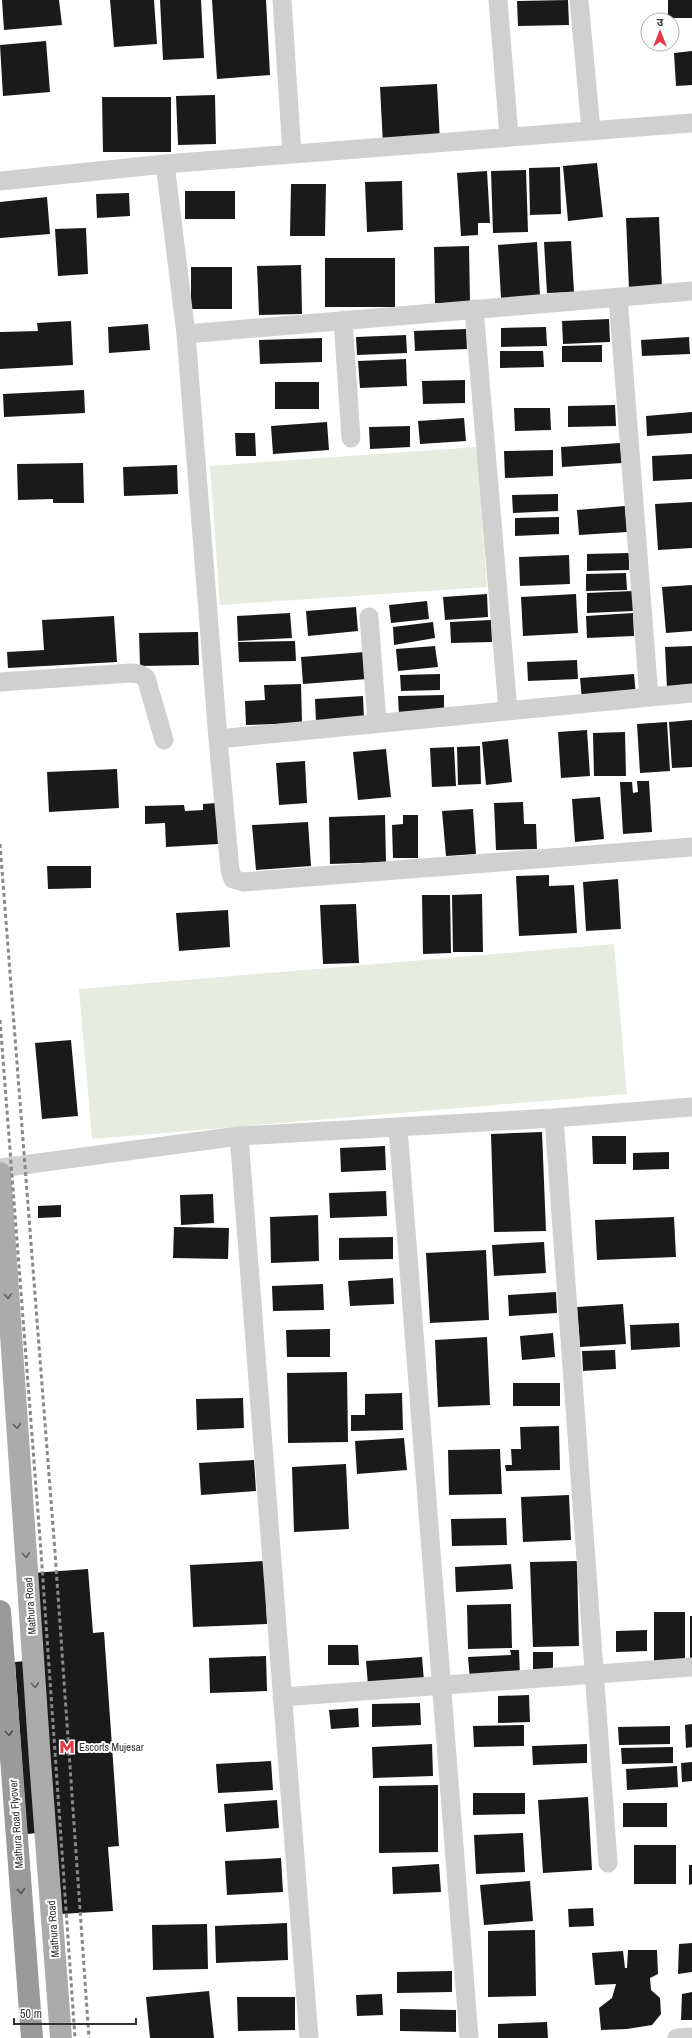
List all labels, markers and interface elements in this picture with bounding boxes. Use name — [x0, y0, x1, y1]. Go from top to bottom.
north arrow — [640, 12, 680, 52]
text: उ — [657, 15, 664, 29]
one-way arrow — [4, 1293, 13, 1299]
one-way arrow — [13, 1423, 22, 1429]
one-way arrow — [22, 1552, 31, 1558]
street label: Mathura Road — [21, 1577, 39, 1635]
one-way arrow — [30, 1682, 39, 1688]
one-way arrow — [5, 1730, 14, 1736]
metro station icon: Escorts Mujesar — [58, 1738, 76, 1756]
place label: Escorts Mujesar — [79, 1740, 144, 1754]
street label: Mathura Road Flyover — [6, 1779, 26, 1869]
one-way arrow — [16, 1888, 25, 1894]
street label: Mathura Road — [44, 1900, 62, 1958]
scale bar — [14, 2000, 136, 2026]
text: 50 m — [20, 2006, 42, 2022]

